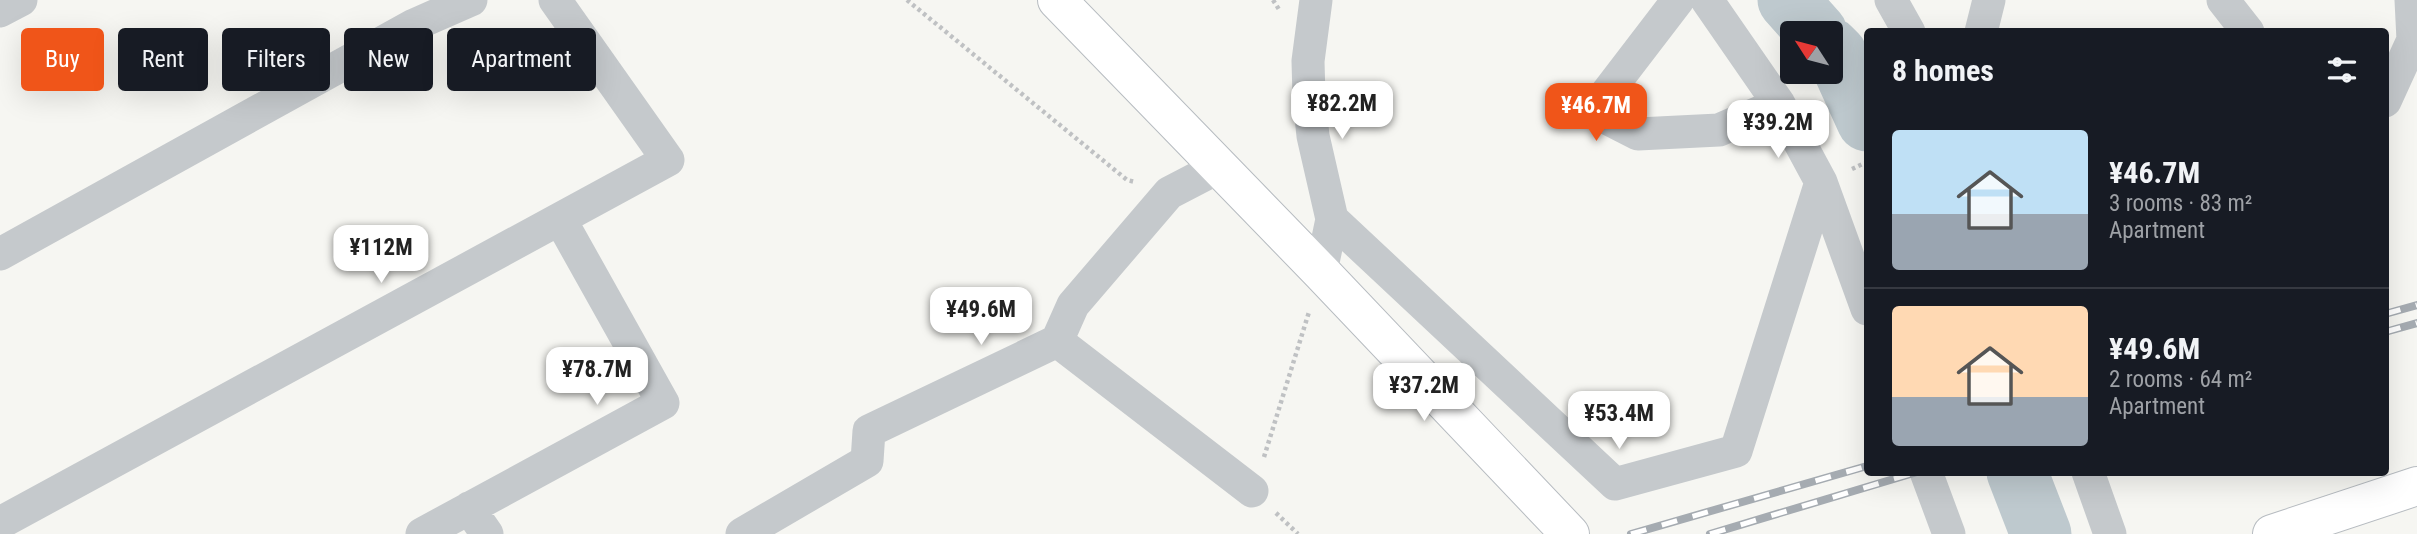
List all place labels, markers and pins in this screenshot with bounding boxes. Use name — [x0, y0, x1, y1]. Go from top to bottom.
pin: ¥82.2M — [1285, 82, 1399, 141]
pin: ¥46.7M — [1539, 83, 1653, 143]
pin: ¥39.2M — [1721, 100, 1835, 160]
pin: ¥112M — [332, 226, 430, 285]
pin: ¥49.6M — [924, 288, 1038, 347]
pin: ¥78.7M — [540, 348, 654, 407]
pin: ¥37.2M — [1367, 364, 1481, 423]
pin: ¥53.4M — [1562, 392, 1676, 451]

